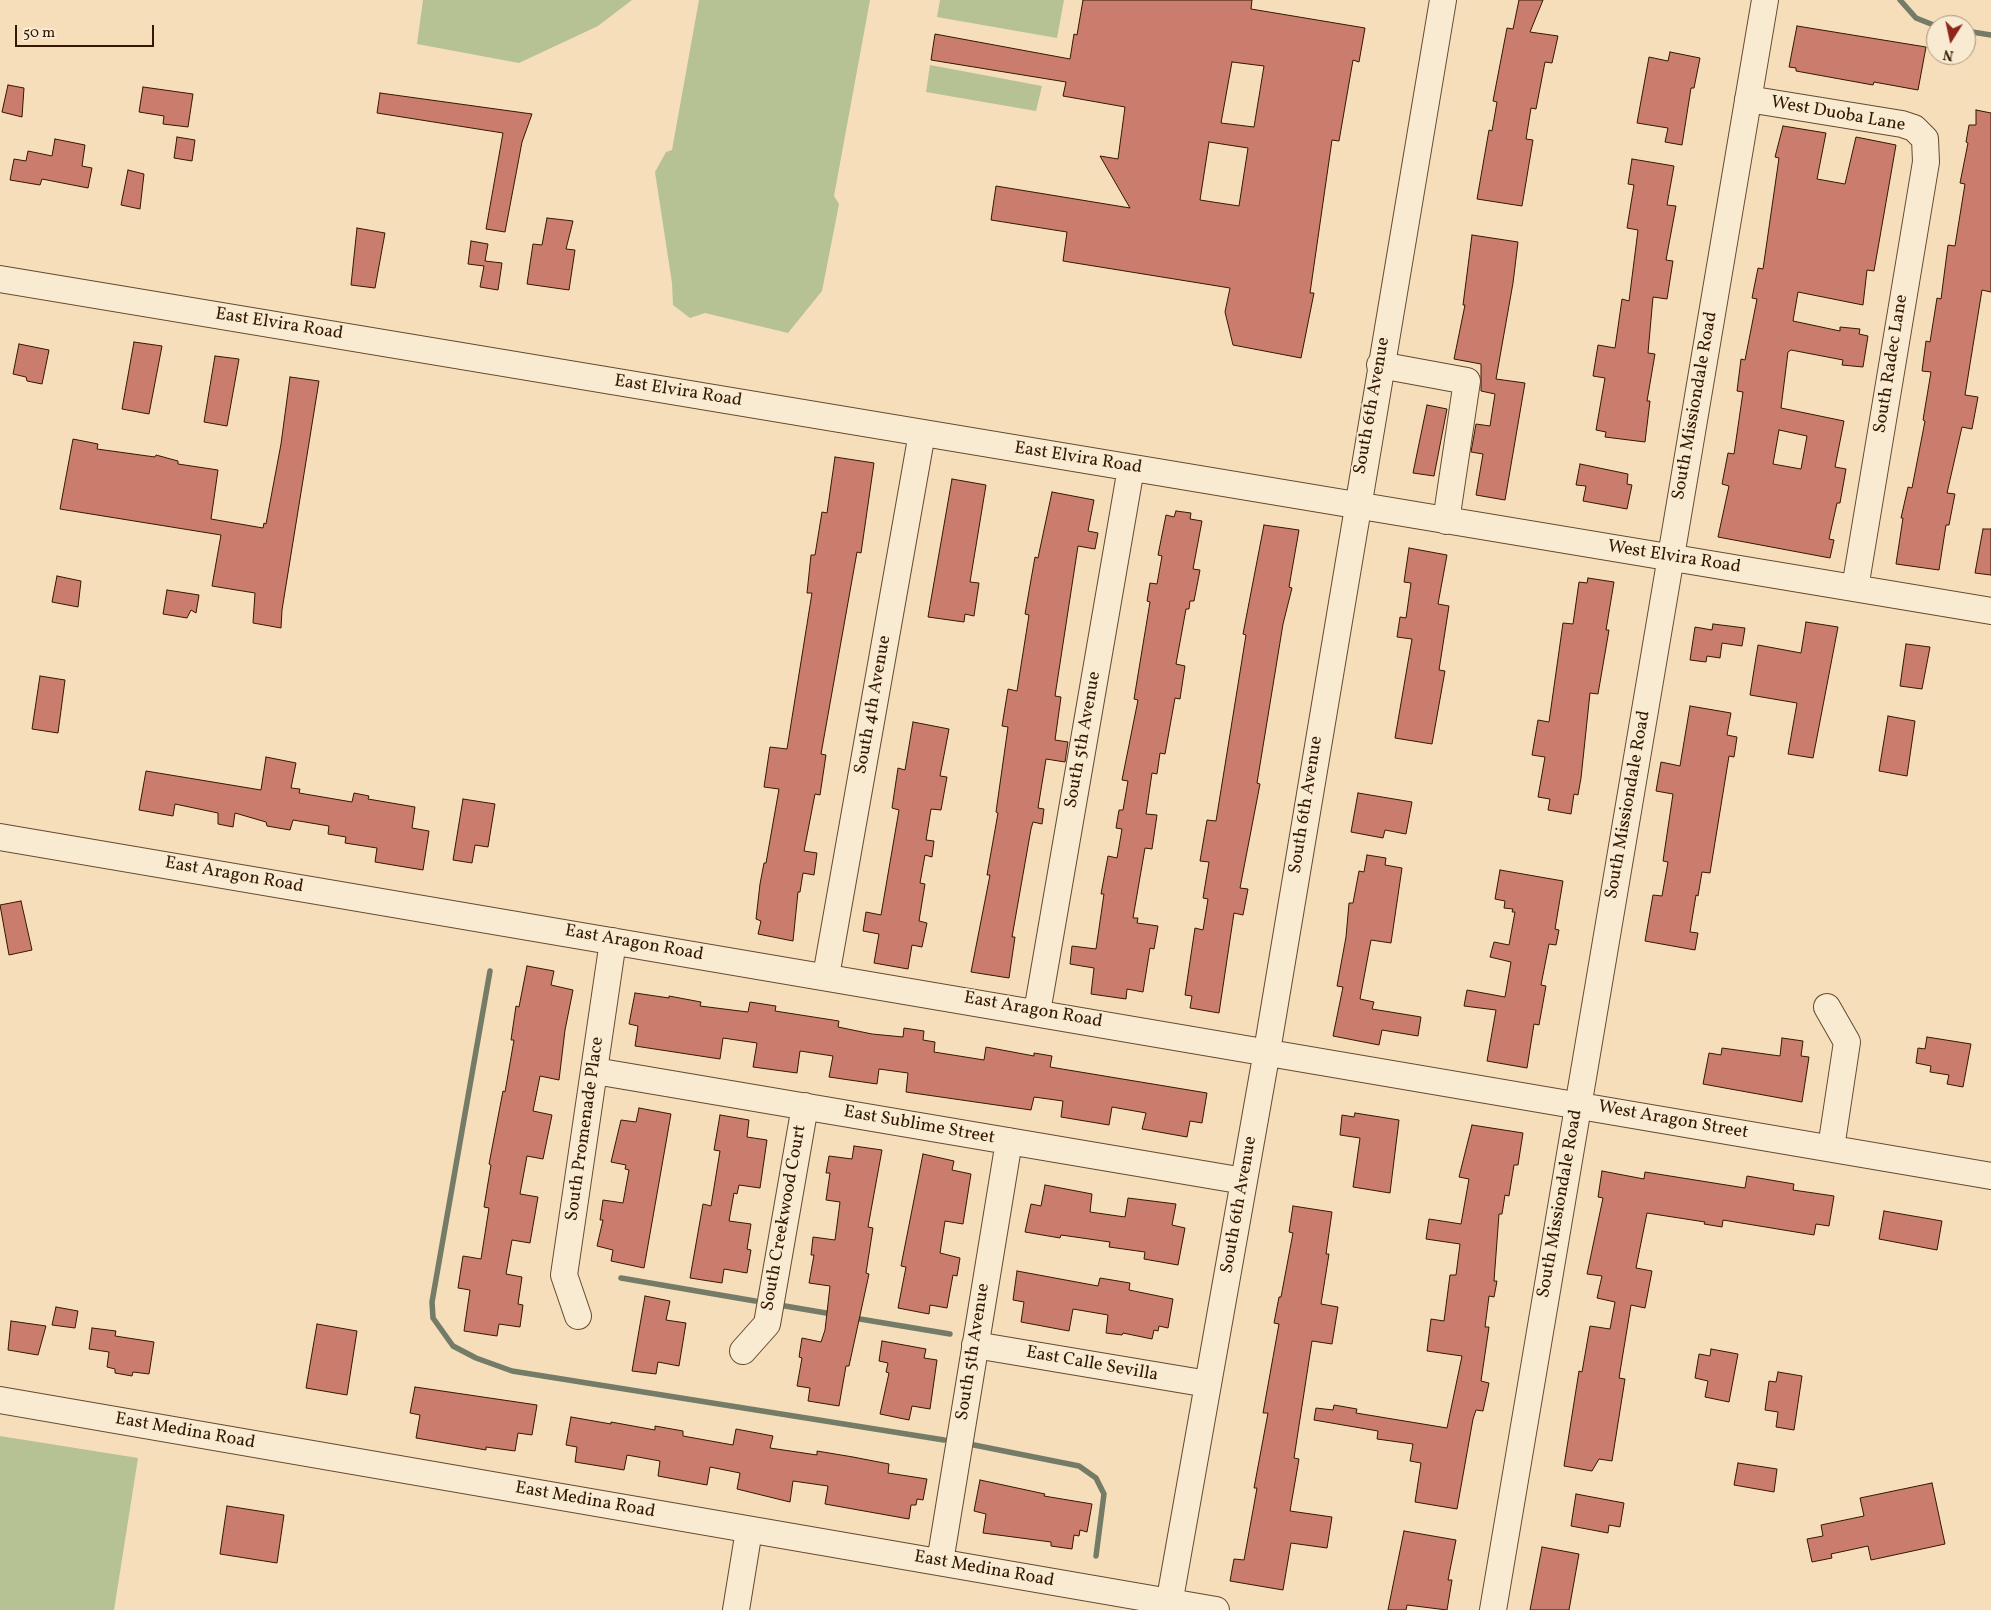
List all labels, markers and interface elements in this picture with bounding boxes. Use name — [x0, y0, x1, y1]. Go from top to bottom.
scale bar — [18, 15, 156, 47]
north arrow — [1926, 15, 1976, 65]
text: 50 m — [23, 23, 55, 44]
text: N — [1942, 44, 1955, 65]
street label: West Duoba Lane — [1769, 93, 1907, 137]
street label: South Radec Lane — [1870, 293, 1914, 435]
street label: East Elvira Road — [213, 304, 345, 346]
street label: South Missiondale Road — [1669, 310, 1723, 502]
street label: South 6th Avenue — [1350, 336, 1396, 476]
street label: East Elvira Road — [612, 371, 744, 413]
street label: East Elvira Road — [1012, 438, 1144, 480]
street label: West Elvira Road — [1606, 537, 1742, 579]
street label: South 4th Avenue — [851, 634, 897, 776]
street label: South 5th Avenue — [1061, 670, 1107, 810]
street label: South Missiondale Road — [1602, 709, 1656, 901]
street label: South 6th Avenue — [1285, 735, 1329, 875]
street label: East Aragon Road — [163, 853, 305, 899]
street label: East Aragon Road — [563, 921, 705, 967]
street label: East Aragon Road — [962, 988, 1104, 1034]
street label: South Promenade Place — [562, 1036, 610, 1222]
street label: West Aragon Street — [1596, 1097, 1750, 1145]
street label: East Sublime Street — [842, 1102, 996, 1150]
street label: South Missiondale Road — [1534, 1108, 1588, 1300]
street label: South Creekwood Court — [758, 1123, 812, 1313]
street label: South 6th Avenue — [1217, 1135, 1263, 1275]
street label: South 5th Avenue — [953, 1282, 995, 1422]
street label: East Calle Sevilla — [1024, 1343, 1160, 1387]
street label: East Medina Road — [113, 1409, 257, 1455]
street label: East Medina Road — [513, 1478, 657, 1524]
street label: East Medina Road — [912, 1547, 1056, 1593]

